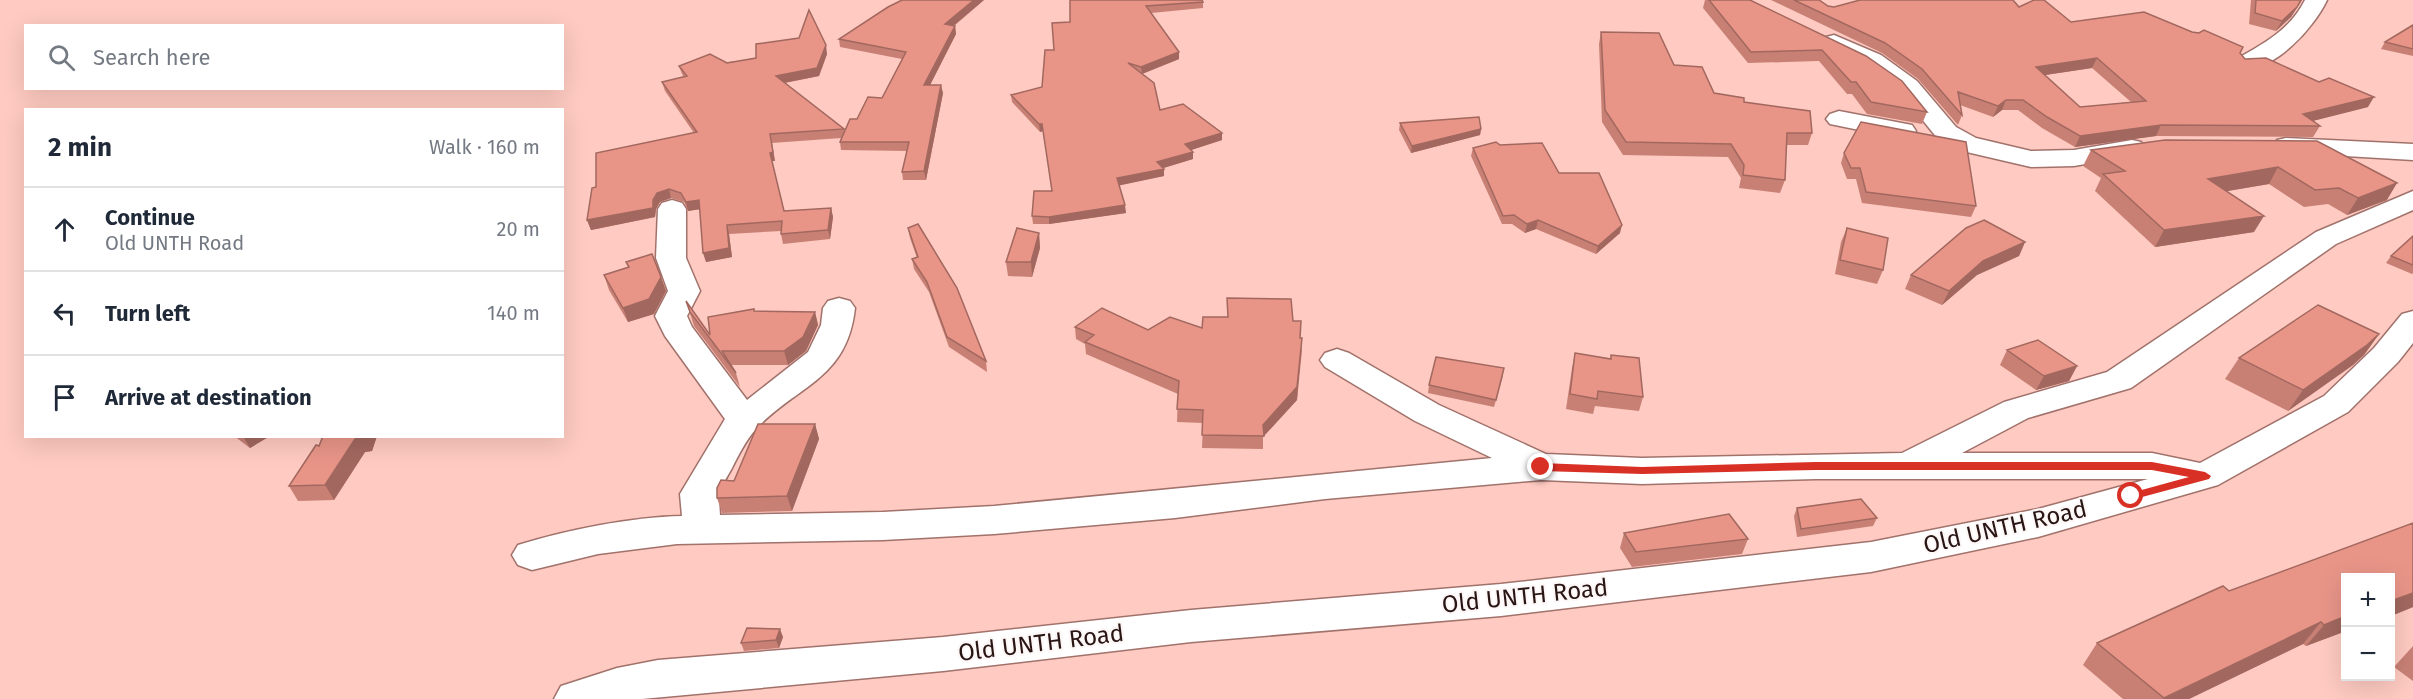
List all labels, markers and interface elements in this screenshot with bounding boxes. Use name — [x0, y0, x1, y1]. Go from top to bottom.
search box — [24, 24, 564, 90]
icon: search — [45, 41, 78, 74]
text: Search here — [93, 44, 211, 71]
text: 2 min — [48, 132, 112, 163]
text: Walk · 160 m — [429, 135, 540, 159]
text: Continue — [105, 204, 195, 231]
icon: ahead — [48, 213, 81, 246]
text: 20 m — [497, 217, 540, 241]
text: Old UNTH Road — [105, 231, 244, 255]
icon: left — [48, 297, 81, 330]
text: Turn left — [105, 300, 190, 327]
text: 140 m — [487, 301, 540, 325]
icon: arrive — [48, 381, 81, 414]
text: Arrive at destination — [105, 384, 312, 411]
route end — [1527, 453, 1553, 479]
route start — [2117, 482, 2143, 508]
street label: Old UNTH Road — [1921, 495, 2089, 559]
street label: Old UNTH Road — [1441, 573, 1609, 619]
map controls — [2341, 573, 2395, 681]
button: + — [2341, 573, 2395, 627]
street label: Old UNTH Road — [956, 619, 1126, 667]
button: − — [2341, 627, 2395, 681]

